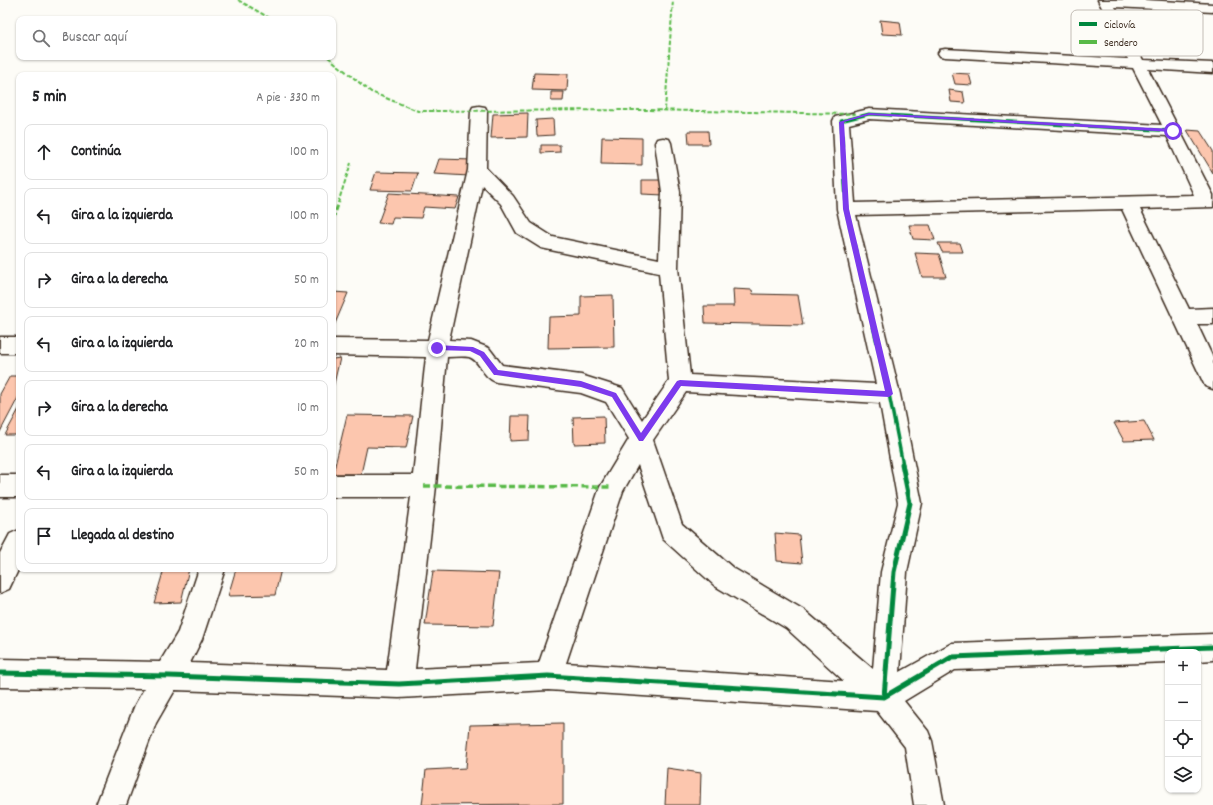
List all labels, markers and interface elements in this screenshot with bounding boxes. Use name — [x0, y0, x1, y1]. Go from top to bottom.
legend — [1071, 10, 1203, 56]
search box — [16, 16, 336, 60]
text: Ciclovía — [1104, 18, 1136, 34]
icon: search — [30, 27, 52, 49]
text: Buscar aquí — [62, 27, 127, 49]
text: Sendero — [1104, 36, 1138, 52]
text: 5 min — [32, 86, 66, 110]
text: A pie · 330 m — [256, 89, 320, 108]
route start — [1164, 122, 1182, 140]
icon: ahead — [33, 141, 55, 163]
text: Continúa — [71, 141, 121, 163]
text: 100 m — [290, 143, 319, 162]
icon: left — [33, 205, 55, 227]
text: Gira a la izquierda — [71, 205, 172, 227]
text: 100 m — [290, 207, 319, 226]
icon: right — [33, 269, 55, 291]
text: Gira a la derecha — [71, 269, 168, 291]
text: 50 m — [294, 271, 319, 290]
icon: left — [33, 333, 55, 355]
text: Gira a la izquierda — [71, 333, 172, 355]
text: 20 m — [294, 335, 319, 354]
route end — [428, 339, 446, 357]
icon: right — [33, 397, 55, 419]
text: Gira a la derecha — [71, 397, 168, 419]
text: 10 m — [297, 399, 319, 418]
icon: left — [33, 461, 55, 483]
text: Gira a la izquierda — [71, 461, 172, 483]
text: 50 m — [294, 463, 319, 482]
icon: arrive — [33, 525, 55, 547]
text: Llegada al destino — [71, 525, 174, 547]
map controls — [1165, 649, 1201, 793]
button: + — [1165, 649, 1201, 685]
button: − — [1165, 685, 1201, 721]
button: locate — [1165, 721, 1201, 757]
button: layers — [1165, 757, 1201, 793]

